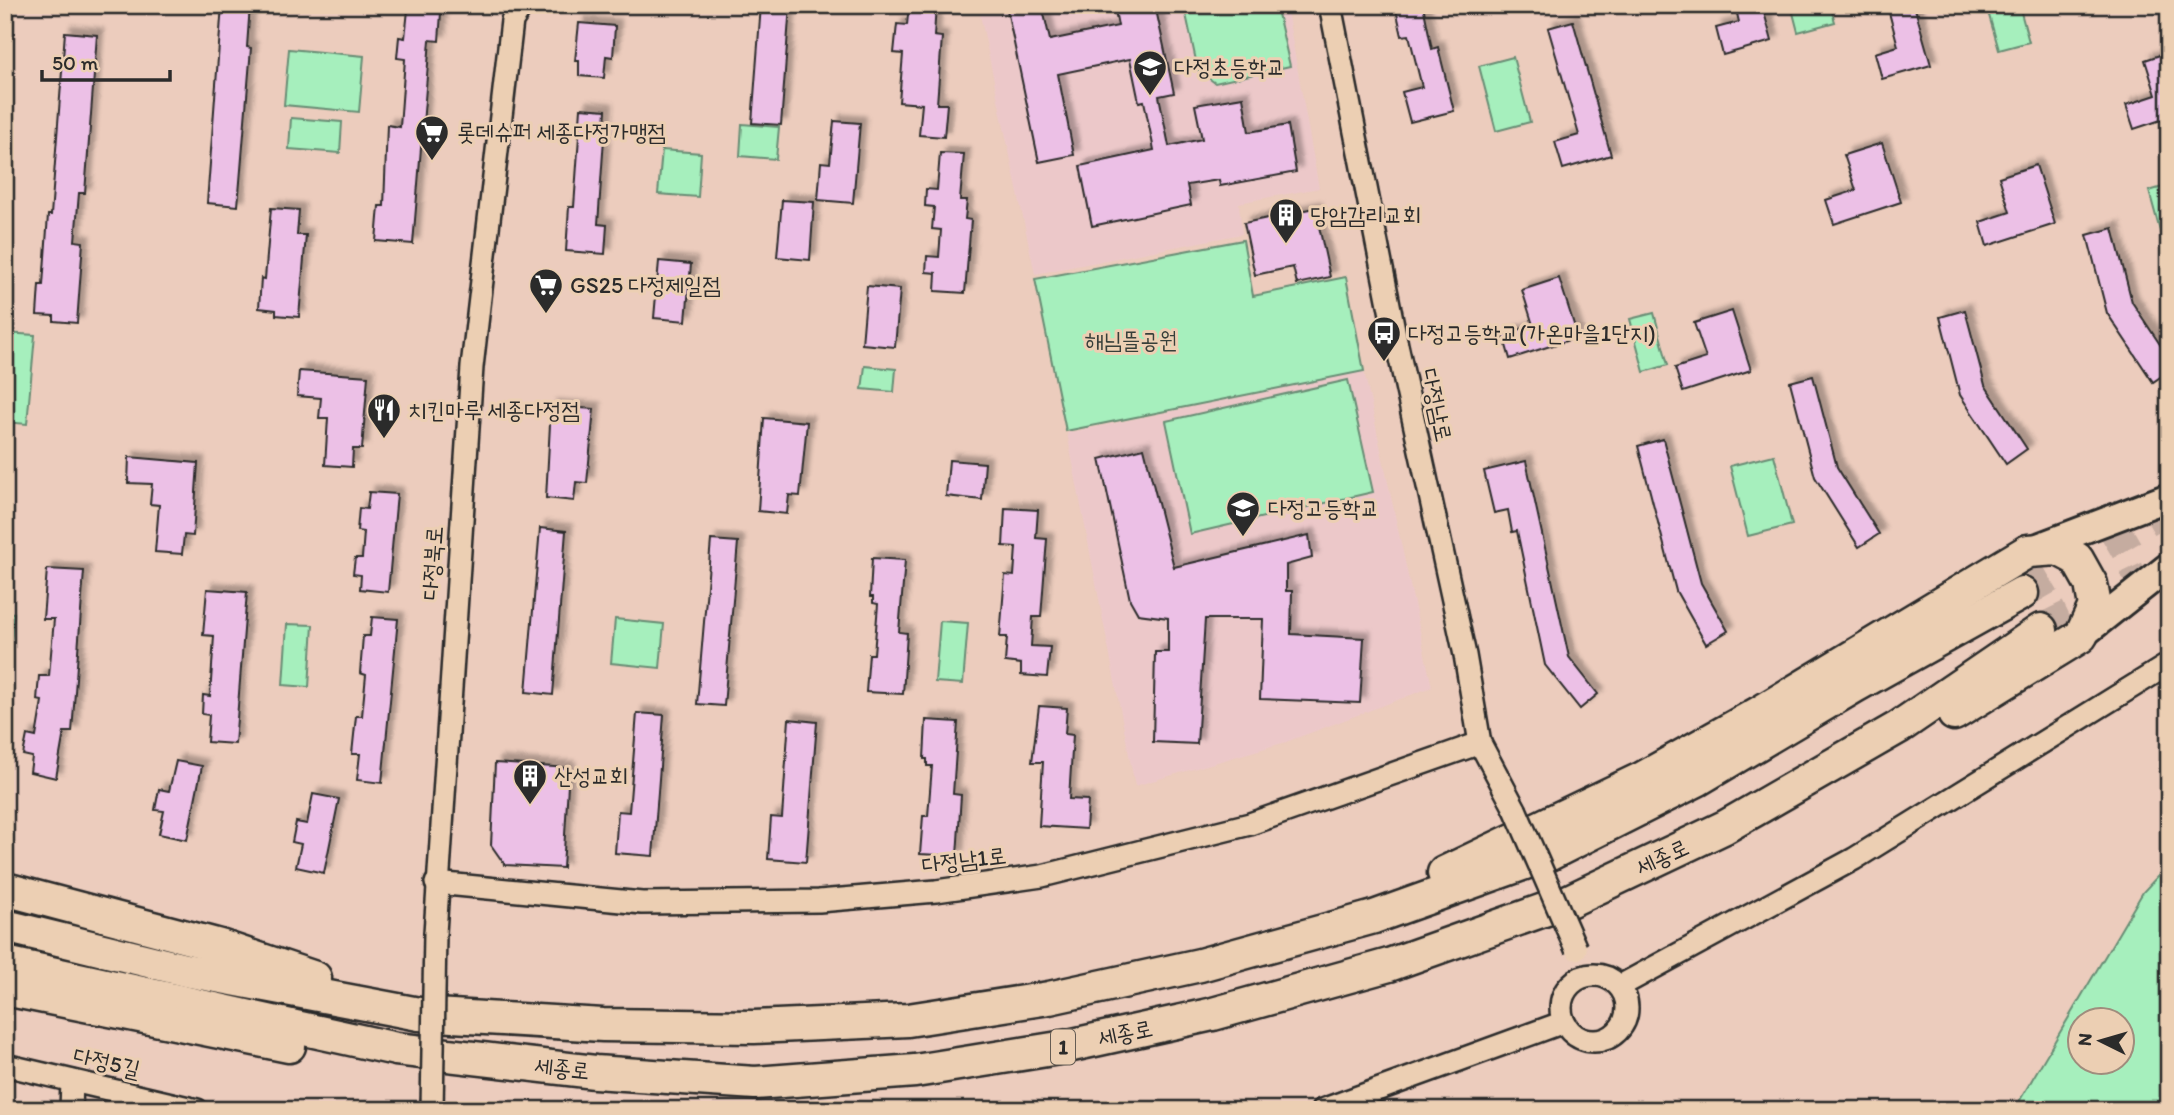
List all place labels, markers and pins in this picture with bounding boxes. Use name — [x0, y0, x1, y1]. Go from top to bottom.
school or university icon: 다정초등학교 — [1131, 48, 1169, 97]
place label: 다정초등학교 — [1174, 53, 1285, 81]
supermarket icon: 롯데슈퍼 세종다정가맹점 — [413, 113, 451, 162]
place label: 롯데슈퍼 세종다정가맹점 — [457, 118, 666, 146]
building icon: 당암감리교회 — [1267, 196, 1305, 245]
place label: 당암감리교회 — [1310, 201, 1421, 229]
supermarket icon: GS25 다정제일점 — [527, 266, 565, 315]
place label: GS25 다정제일점 — [570, 271, 721, 299]
bus stop icon: 다정고등학교(가온마을1단지) — [1365, 314, 1403, 363]
place label: 다정고등학교(가온마을1단지) — [1408, 319, 1656, 347]
restaurant icon: 치킨마루 세종다정점 — [365, 391, 403, 440]
place label: 치킨마루 세종다정점 — [408, 396, 580, 424]
school or university icon: 다정고등학교 — [1224, 489, 1262, 538]
place label: 다정고등학교 — [1268, 494, 1379, 522]
building icon: 산성교회 — [511, 757, 549, 806]
place label: 산성교회 — [554, 762, 628, 790]

